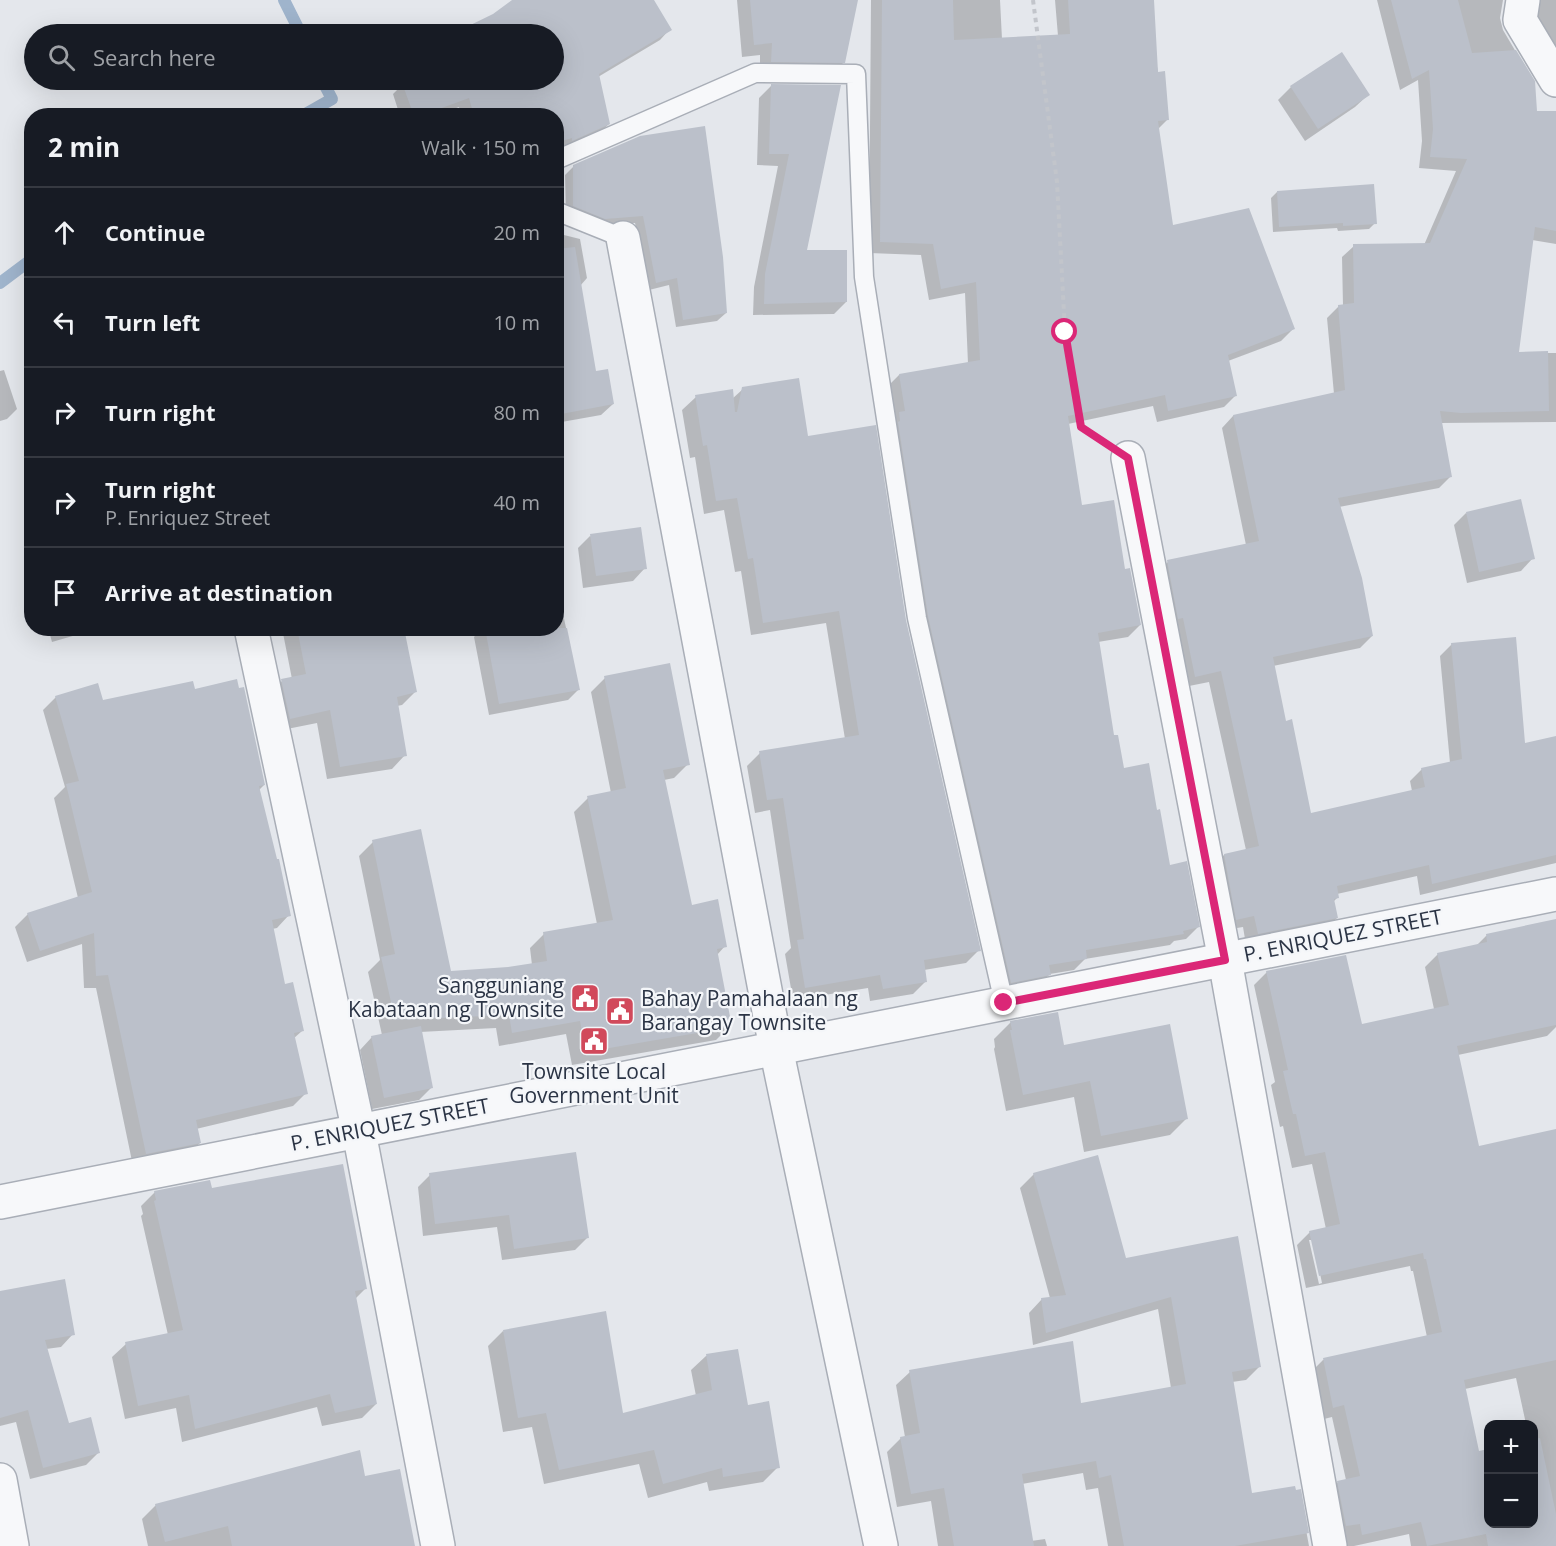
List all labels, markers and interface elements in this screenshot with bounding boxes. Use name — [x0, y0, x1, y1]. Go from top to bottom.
search box — [24, 24, 564, 90]
icon: search — [45, 41, 78, 74]
text: Search here — [93, 42, 216, 72]
text: 2 min — [48, 129, 120, 165]
text: Walk · 150 m — [421, 134, 540, 161]
icon: ahead — [48, 216, 81, 249]
text: Continue — [105, 217, 205, 247]
text: 20 m — [493, 219, 540, 246]
icon: left — [48, 306, 81, 339]
text: Turn left — [105, 307, 200, 337]
text: 10 m — [493, 309, 540, 336]
route start — [1051, 318, 1077, 344]
icon: right — [48, 396, 81, 429]
text: Turn right — [105, 397, 216, 427]
text: 80 m — [493, 399, 540, 426]
text: Turn right — [105, 474, 216, 504]
icon: right — [48, 486, 81, 519]
text: 40 m — [493, 489, 540, 516]
text: P. Enriquez Street — [105, 504, 270, 531]
icon: arrive — [48, 576, 81, 609]
text: Arrive at destination — [105, 577, 333, 607]
street label: P. ENRIQUEZ STREET — [1241, 902, 1445, 968]
place label: Sangguniang Kabataan ng Townsite — [348, 971, 564, 1023]
public building icon: Sangguniang Kabataan ng Townsite — [569, 982, 601, 1014]
place label: Bahay Pamahalaan ng Barangay Townsite — [641, 984, 858, 1036]
route end — [990, 989, 1016, 1015]
public building icon: Bahay Pamahalaan ng Barangay Townsite — [604, 995, 636, 1027]
public building icon: Townsite Local Government Unit — [578, 1025, 610, 1057]
place label: Townsite Local Government Unit — [509, 1057, 679, 1109]
street label: P. ENRIQUEZ STREET — [288, 1091, 492, 1157]
map controls — [1484, 1420, 1538, 1528]
button: + — [1484, 1420, 1538, 1474]
button: − — [1484, 1474, 1538, 1528]

